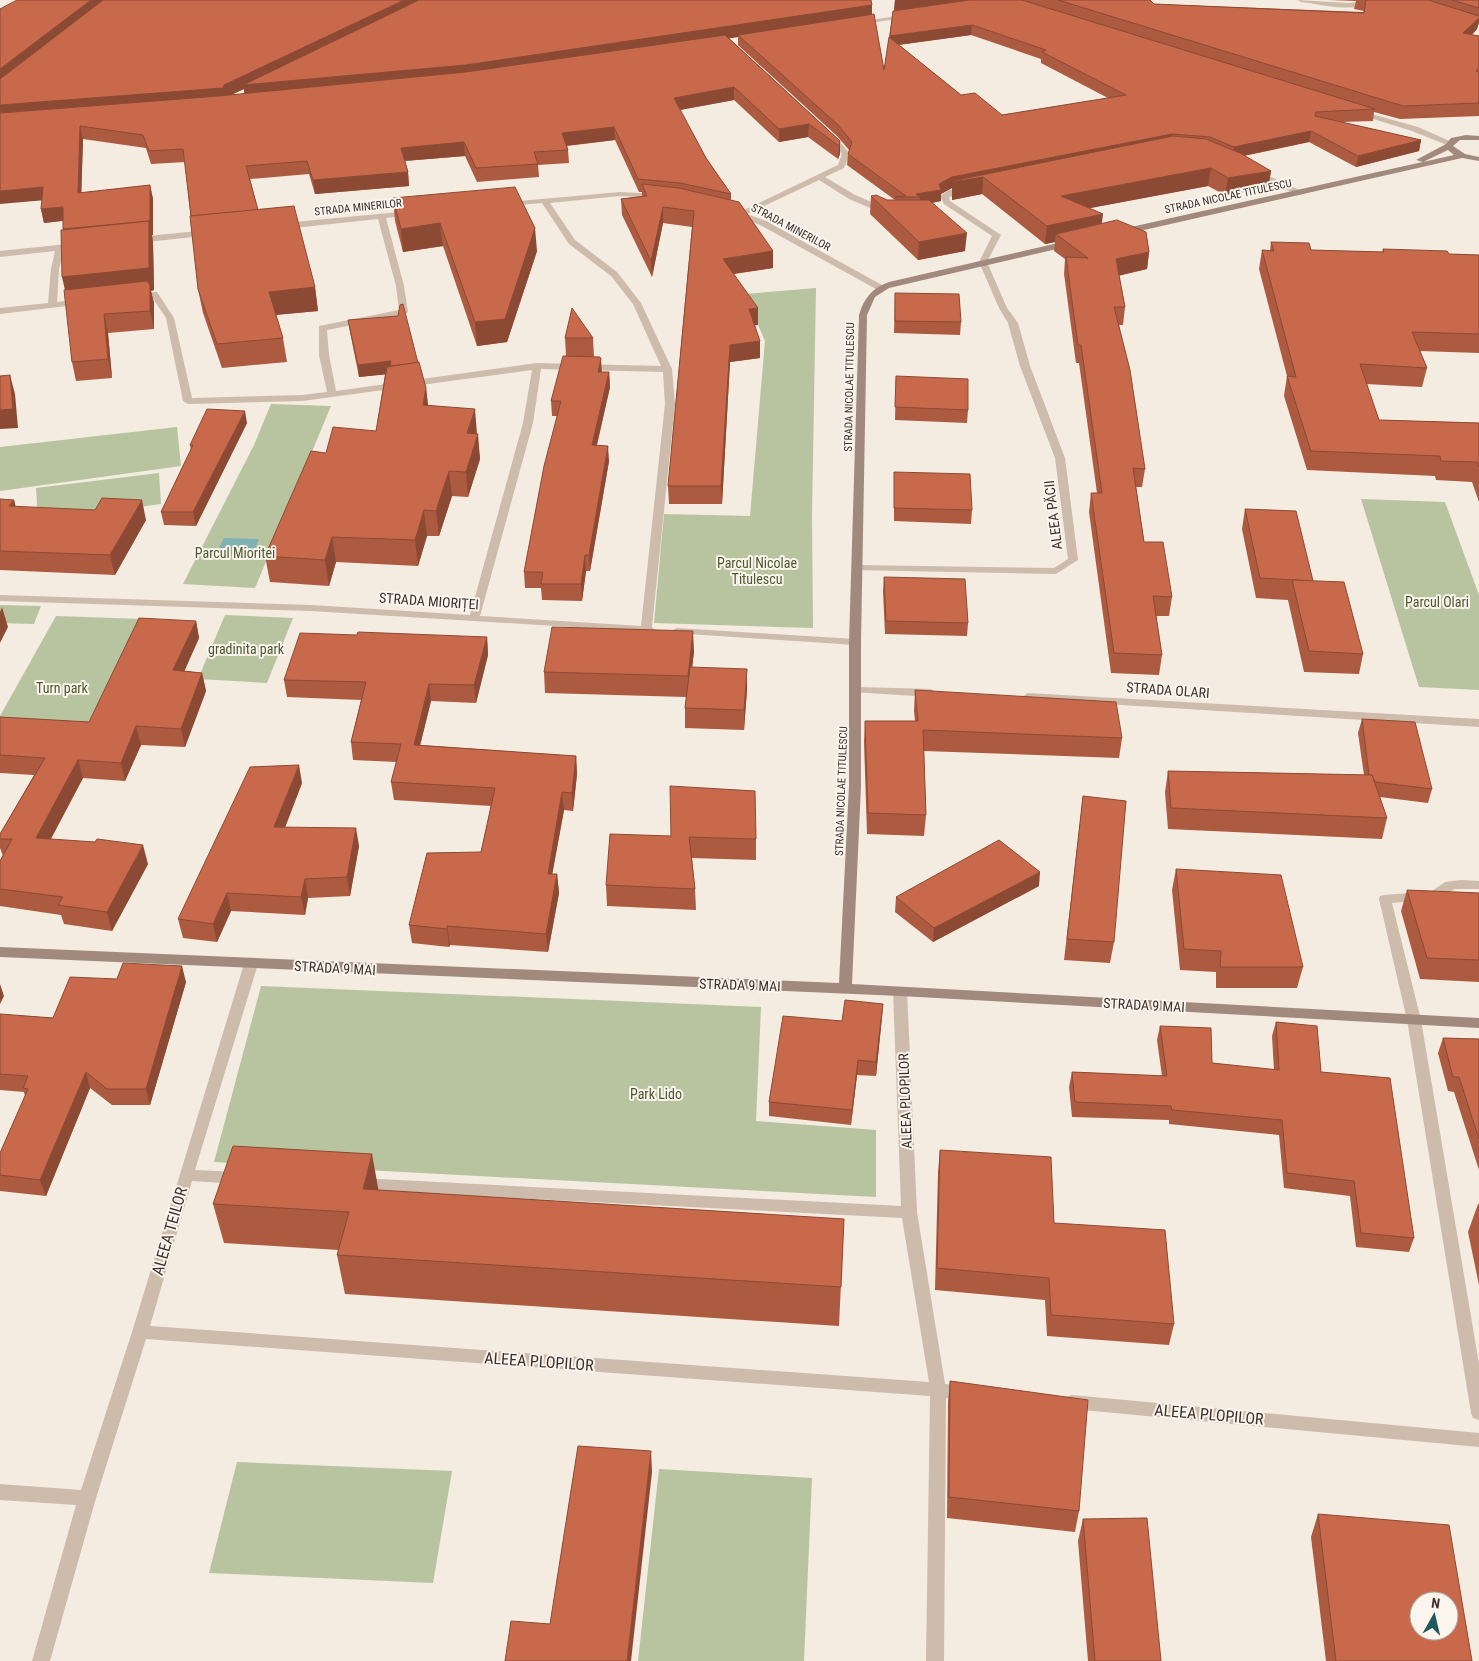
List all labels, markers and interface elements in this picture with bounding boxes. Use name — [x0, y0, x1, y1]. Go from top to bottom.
street label: STRADA NICOLAE TITULESCU — [1163, 177, 1293, 216]
street label: STRADA MINERILOR — [314, 196, 403, 219]
street label: STRADA MINERILOR — [749, 201, 833, 254]
street label: STRADA NICOLAE TITULESCU — [842, 322, 857, 452]
street label: ALEEA PĂCII — [1041, 479, 1065, 551]
park label: Parcul Mioritei — [195, 545, 275, 561]
park label: Parcul Nicolae Titulescu — [717, 555, 797, 587]
street label: STRADA MIORIȚEI — [378, 590, 480, 613]
park label: Parcul Olari — [1405, 594, 1469, 610]
park label: gradinita park — [208, 641, 285, 657]
street label: STRADA OLARI — [1126, 679, 1210, 701]
park label: Turn park — [36, 680, 89, 696]
street label: STRADA NICOLAE TITULESCU — [833, 726, 850, 856]
street label: STRADA 9 MAI — [294, 958, 376, 978]
street label: STRADA 9 MAI — [699, 976, 781, 994]
street label: STRADA 9 MAI — [1103, 995, 1185, 1015]
street label: ALEEA PLOPILOR — [895, 1052, 915, 1149]
park label: Park Lido — [630, 1086, 682, 1102]
street label: ALEEA TEILOR — [148, 1184, 191, 1277]
street label: ALEEA PLOPILOR — [484, 1348, 595, 1375]
street label: ALEEA PLOPILOR — [1154, 1400, 1265, 1429]
north arrow — [1409, 1591, 1459, 1641]
text: N — [1430, 1595, 1441, 1612]

